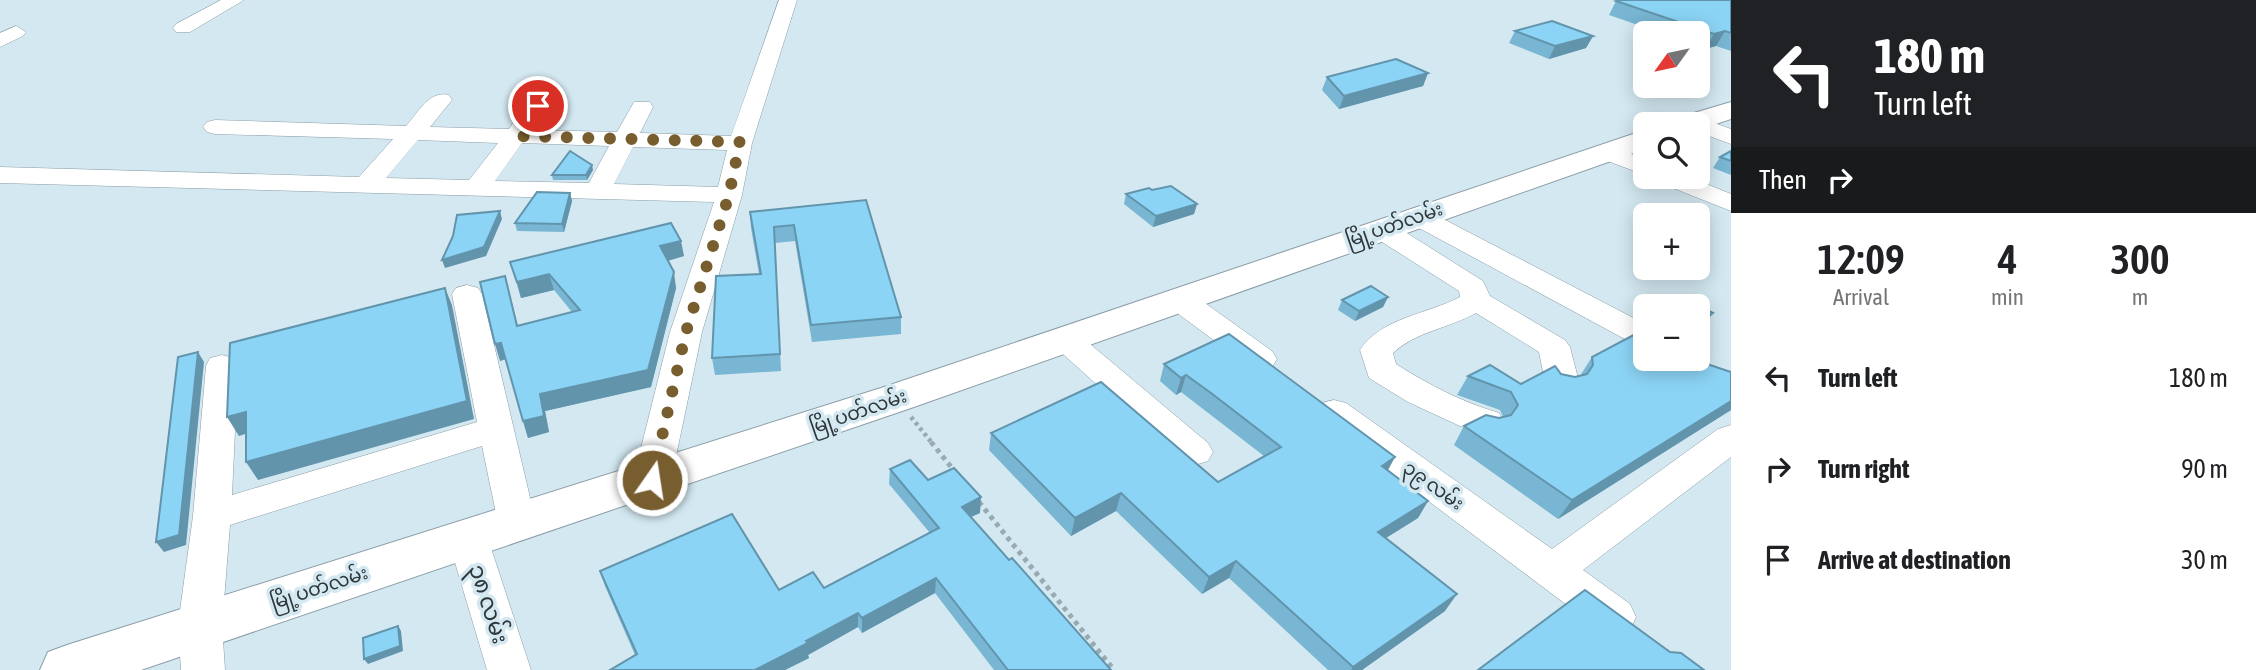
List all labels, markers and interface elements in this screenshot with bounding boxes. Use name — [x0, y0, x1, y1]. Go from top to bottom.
north arrow — [1633, 21, 1710, 98]
map controls — [1633, 21, 1710, 371]
text: 180 m — [1874, 27, 1985, 83]
icon: left — [1759, 28, 1850, 119]
pin — [508, 76, 568, 136]
text: Turn left — [1874, 85, 1972, 122]
icon: arrive — [519, 87, 557, 125]
button: search — [1633, 112, 1710, 189]
icon: right — [1821, 161, 1859, 199]
text: Then — [1759, 165, 1807, 195]
street label: မြို့ပတ်လမ်း — [1342, 194, 1447, 256]
button: + — [1633, 203, 1710, 280]
text: 12:09 — [1817, 235, 1905, 283]
text: 4 — [1998, 235, 2017, 283]
text: 300 — [2110, 235, 2170, 283]
text: Arrival — [1833, 284, 1889, 310]
text: min — [1991, 284, 2024, 310]
text: m — [2132, 284, 2148, 310]
button: − — [1633, 294, 1710, 371]
icon: left — [1759, 359, 1797, 397]
text: Turn left — [1818, 363, 1898, 393]
text: 180 m — [2169, 363, 2228, 393]
street label: မြို့ပတ်လမ်း — [806, 381, 911, 443]
position arrow — [615, 443, 689, 517]
icon: right — [1759, 450, 1797, 488]
street label: ၃၉ လမ်း — [1397, 453, 1470, 518]
text: Turn right — [1818, 454, 1909, 484]
text: 90 m — [2181, 454, 2228, 484]
icon: arrive — [1759, 541, 1797, 579]
text: Arrive at destination — [1818, 545, 2011, 575]
text: 30 m — [2181, 545, 2228, 575]
street label: မြို့ပတ်လမ်း — [267, 558, 372, 618]
street label: ၃၈ လမ်း — [458, 560, 517, 649]

